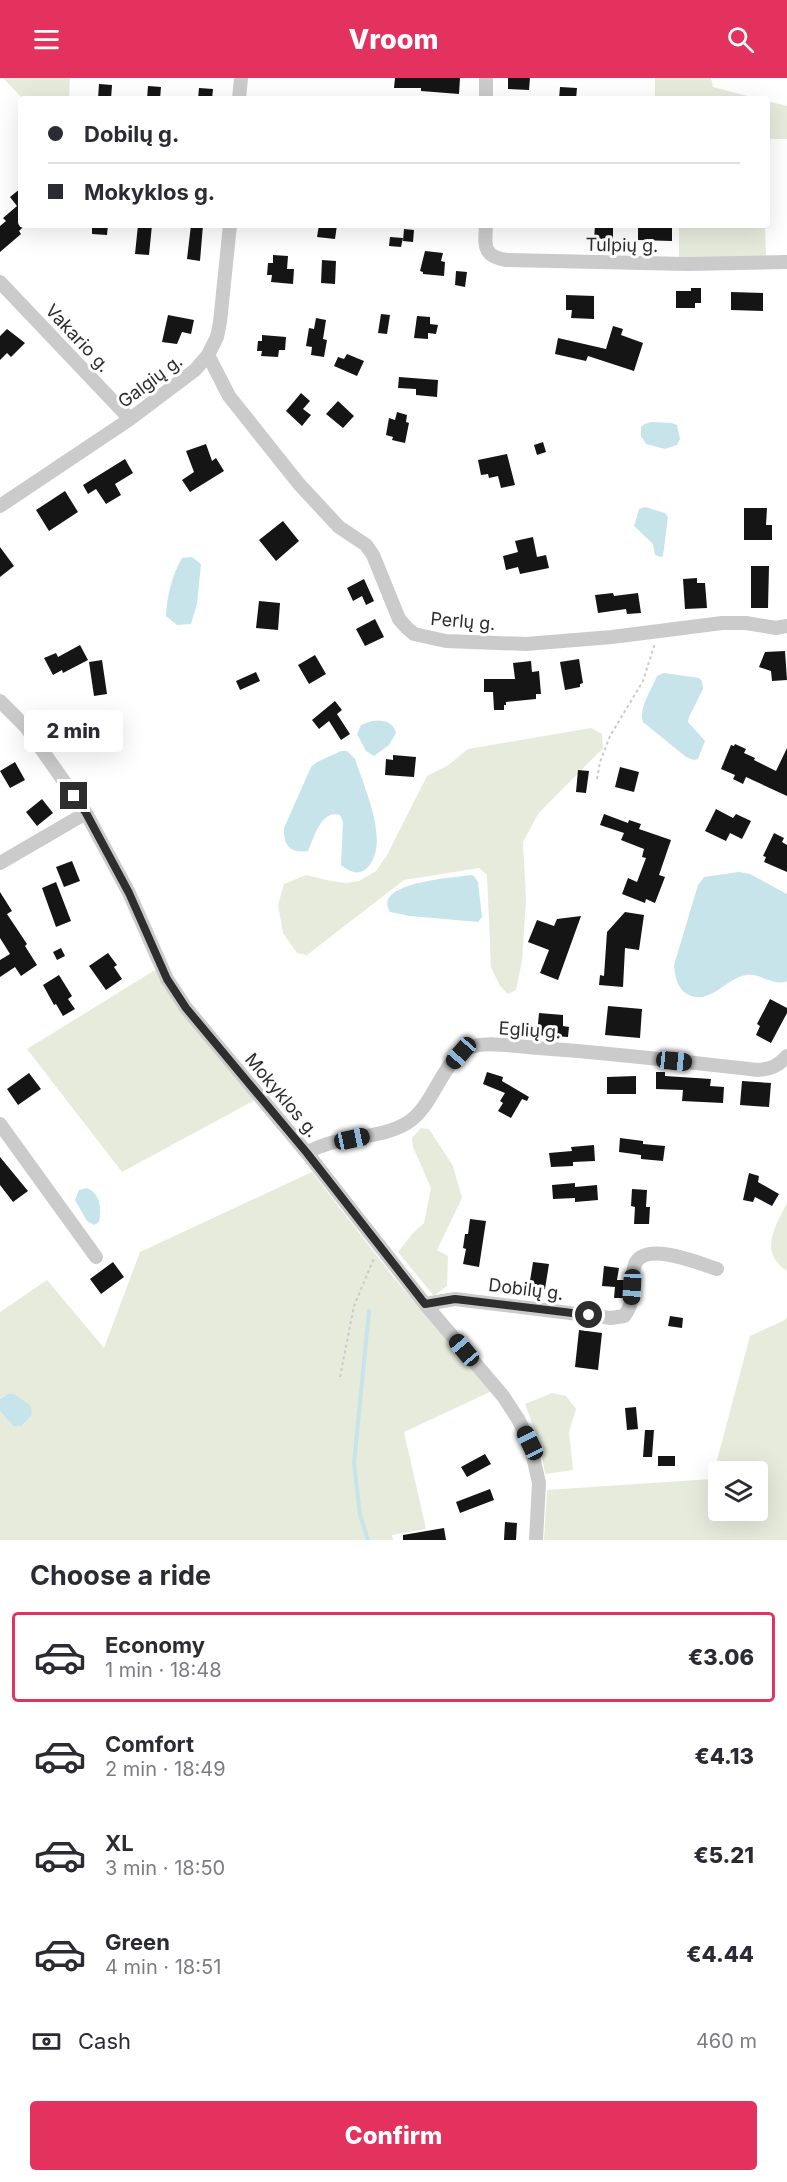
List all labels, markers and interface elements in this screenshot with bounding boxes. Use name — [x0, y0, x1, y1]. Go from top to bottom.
icon: menu — [30, 23, 63, 56]
text: Vroom — [349, 23, 438, 56]
icon: search — [724, 23, 757, 56]
text: Dobilų g. — [84, 121, 179, 147]
text: Mokyklos g. — [84, 179, 215, 205]
street label: Tulpių g. — [586, 234, 658, 256]
street label: Vakario g. — [41, 300, 115, 376]
street label: Galgių g. — [114, 350, 186, 412]
street label: Perlų g. — [430, 608, 496, 634]
callout: 2 min — [25, 709, 124, 751]
text: 2 min — [46, 719, 101, 743]
route end — [60, 782, 87, 809]
street label: Eglių g. — [498, 1017, 562, 1043]
car — [442, 1034, 480, 1072]
street label: Mokyklos g. — [241, 1049, 323, 1141]
car — [655, 1050, 693, 1072]
car — [333, 1126, 371, 1152]
car — [622, 1269, 642, 1305]
street label: Dobilų g. — [487, 1274, 565, 1304]
route start — [575, 1301, 602, 1328]
car — [446, 1330, 482, 1370]
car — [514, 1423, 546, 1463]
map controls — [708, 1461, 768, 1521]
button: layers — [708, 1461, 768, 1521]
text: Choose a ride — [30, 1559, 211, 1592]
icon: car — [33, 1630, 87, 1684]
text: Economy — [105, 1632, 205, 1658]
text: €3.06 — [688, 1644, 754, 1670]
text: 1 min · 18:48 — [105, 1658, 222, 1682]
icon: car — [33, 1729, 87, 1783]
text: Comfort — [105, 1731, 194, 1757]
text: €4.13 — [694, 1743, 754, 1769]
text: 2 min · 18:49 — [105, 1757, 226, 1781]
icon: car — [33, 1828, 87, 1882]
text: XL — [105, 1830, 134, 1856]
text: €5.21 — [693, 1842, 754, 1868]
text: 3 min · 18:50 — [105, 1856, 225, 1880]
icon: car — [33, 1927, 87, 1981]
text: Green — [105, 1929, 170, 1955]
text: €4.44 — [686, 1941, 754, 1967]
text: 4 min · 18:51 — [105, 1955, 221, 1979]
icon: cash — [30, 2025, 63, 2058]
text: Cash — [78, 2028, 131, 2054]
text: 460 m — [696, 2029, 757, 2053]
button: Confirm — [30, 2101, 757, 2170]

